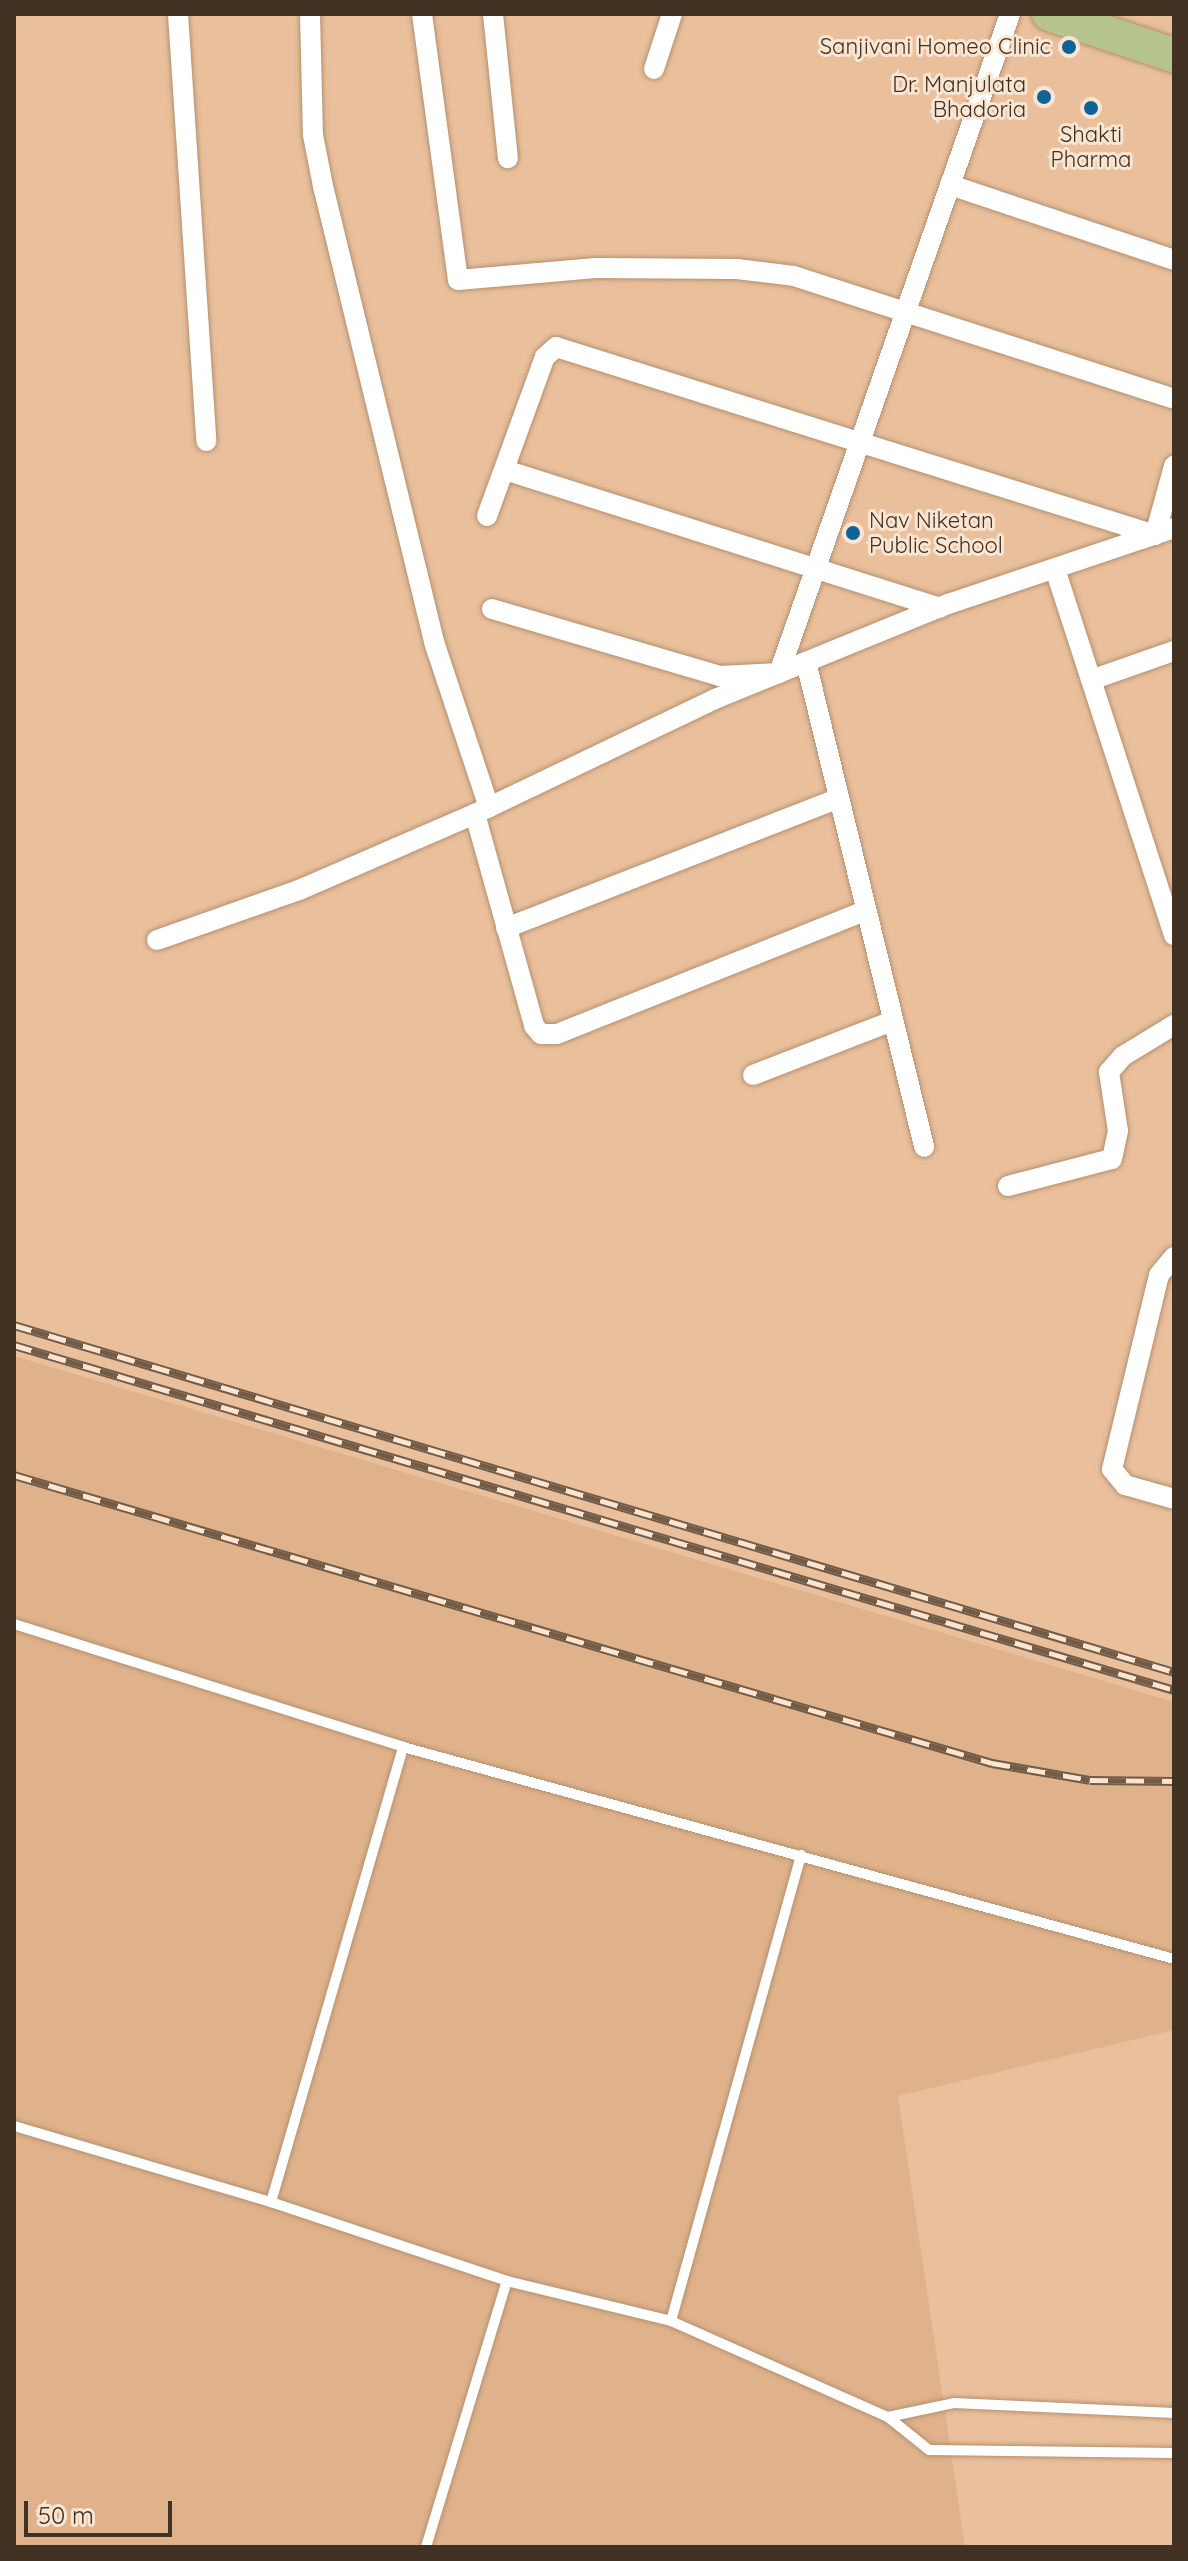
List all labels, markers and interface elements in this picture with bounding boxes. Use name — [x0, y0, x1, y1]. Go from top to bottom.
place label: Sanjivani Homeo Clinic — [820, 34, 1051, 60]
marker: Sanjivani Homeo Clinic — [1058, 36, 1080, 58]
place label: Dr. Manjulata Bhadoria — [892, 71, 1026, 122]
marker: Dr. Manjulata Bhadoria — [1033, 86, 1055, 108]
marker: Shakti Pharma — [1082, 99, 1100, 117]
place label: Shakti Pharma — [1051, 121, 1131, 172]
place label: Nav Niketan Public School — [869, 507, 1003, 558]
marker: Nav Niketan Public School — [844, 524, 862, 542]
scale bar — [28, 2485, 176, 2535]
text: 50 m — [38, 2500, 94, 2530]

